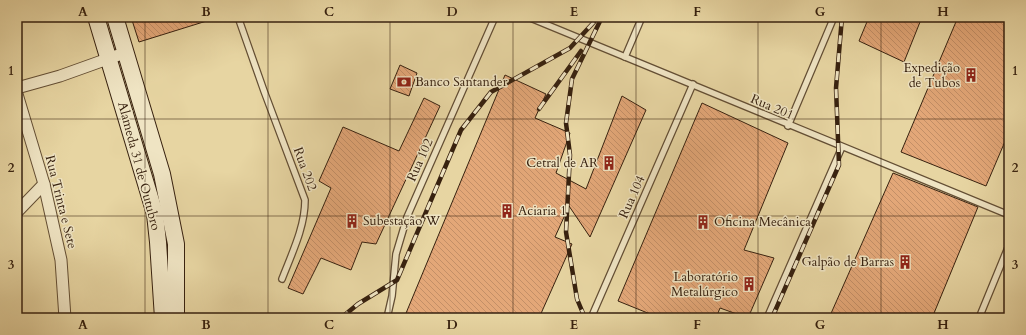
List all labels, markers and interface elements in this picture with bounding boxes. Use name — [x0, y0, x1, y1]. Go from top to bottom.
text: A — [78, 3, 88, 21]
text: B — [201, 3, 211, 21]
text: C — [324, 3, 334, 21]
text: D — [446, 3, 458, 21]
text: E — [570, 3, 578, 21]
text: F — [693, 3, 701, 21]
text: G — [815, 3, 826, 21]
text: H — [937, 3, 949, 21]
place label: Expedição de Tubos — [904, 59, 960, 92]
text: 1 — [8, 62, 14, 80]
text: 1 — [1012, 62, 1018, 80]
building icon: Expedição de Tubos — [963, 67, 979, 83]
place label: Banco Santander — [415, 73, 508, 91]
bank icon: Banco Santander — [396, 74, 412, 90]
street label: Rua 201 — [748, 90, 796, 124]
street label: Alameda 31 de Outubro — [113, 100, 165, 232]
street label: Rua 102 — [403, 135, 438, 184]
street label: Rua 202 — [289, 145, 321, 194]
street label: Rua Trinta e Sete — [41, 153, 81, 251]
place label: Cetral de AR — [526, 154, 598, 172]
building icon: Cetral de AR — [601, 155, 617, 171]
text: 2 — [8, 159, 15, 177]
text: 2 — [1012, 159, 1019, 177]
street label: Rua 104 — [615, 172, 650, 221]
place label: Aciaria 1 — [518, 202, 567, 220]
building icon: Aciaria 1 — [499, 203, 515, 219]
place label: Subestação W — [363, 212, 441, 230]
building icon: Subestação W — [344, 213, 360, 229]
place label: Oficina Mecânica — [714, 213, 811, 231]
building icon: Oficina Mecânica — [695, 214, 711, 230]
place label: Galpão de Barras — [801, 253, 894, 271]
building icon: Galpão de Barras — [897, 254, 913, 270]
text: 3 — [8, 256, 15, 274]
text: 3 — [1012, 256, 1019, 274]
place label: Laboratório Metalúrgico — [671, 268, 738, 301]
building icon: Laboratório Metalúrgico — [741, 276, 757, 292]
text: A — [78, 316, 88, 334]
text: B — [201, 316, 211, 334]
text: C — [324, 316, 334, 334]
text: D — [446, 316, 458, 334]
text: E — [570, 316, 578, 334]
text: F — [693, 316, 701, 334]
text: G — [815, 316, 826, 334]
text: H — [937, 316, 949, 334]

